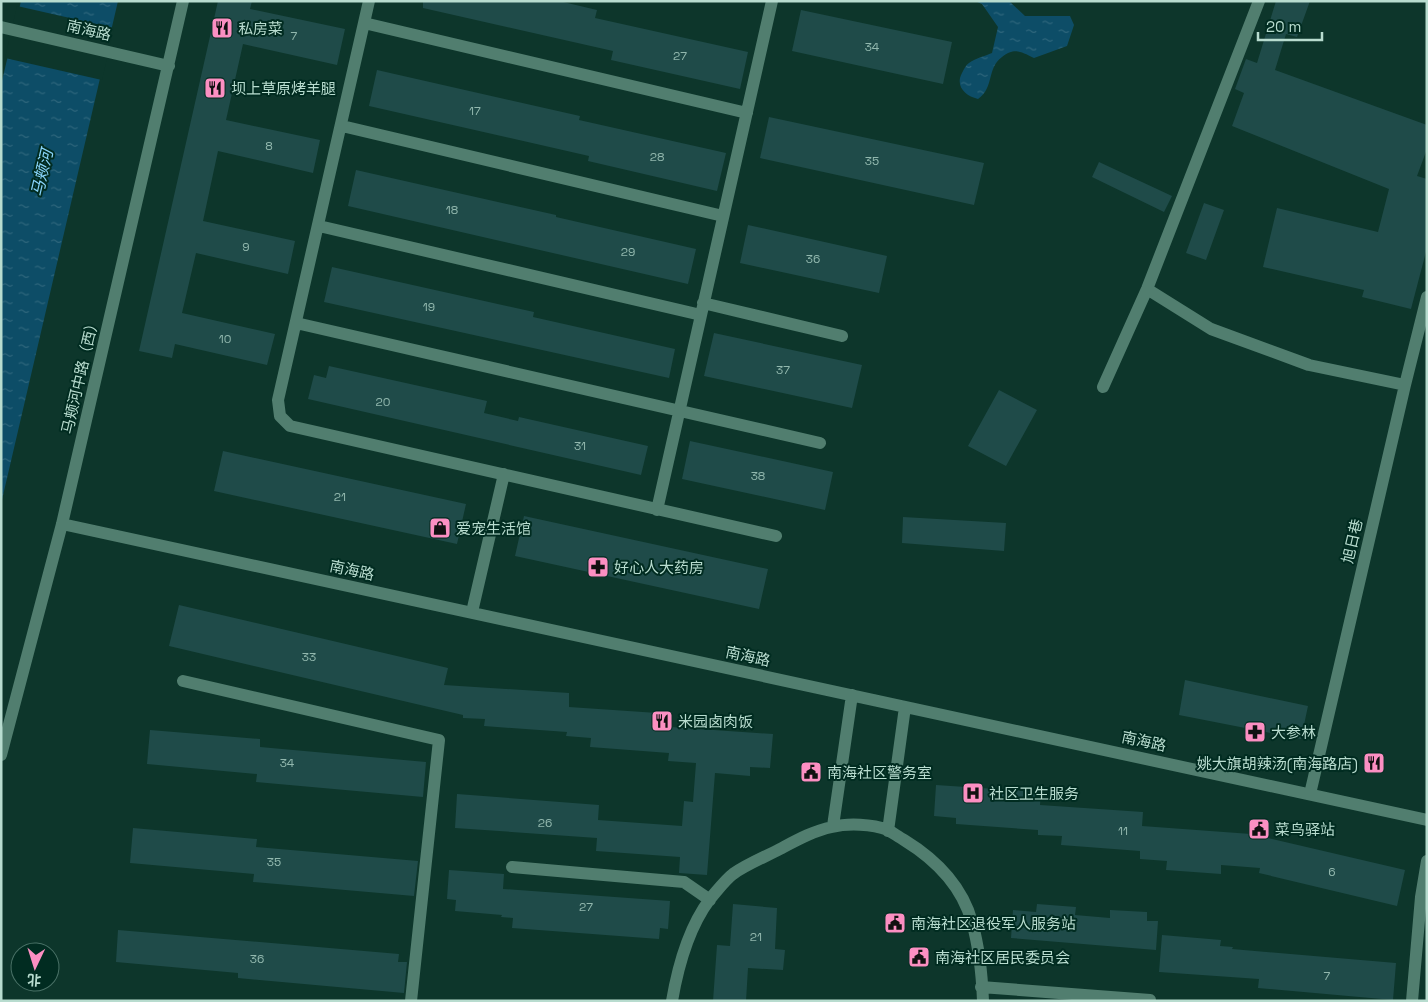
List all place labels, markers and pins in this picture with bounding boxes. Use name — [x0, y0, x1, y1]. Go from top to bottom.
restaurant icon: 私房菜 — [210, 16, 234, 40]
place label: 私房菜 — [238, 19, 283, 38]
restaurant icon: 坝上草原烤羊腿 — [203, 76, 227, 100]
place label: 坝上草原烤羊腿 — [231, 79, 336, 98]
shop icon: 爱宠生活馆 — [428, 516, 452, 540]
place label: 爱宠生活馆 — [456, 519, 531, 538]
pharmacy icon: 好心人大药房 — [586, 555, 610, 579]
place label: 好心人大药房 — [614, 558, 704, 577]
restaurant icon: 米园卤肉饭 — [650, 709, 674, 733]
place label: 米园卤肉饭 — [678, 712, 753, 731]
pharmacy icon: 大参林 — [1243, 720, 1267, 744]
place label: 大参林 — [1271, 723, 1316, 742]
restaurant icon: 姚大旗胡辣汤(南海路店) — [1362, 751, 1386, 775]
place label: 姚大旗胡辣汤(南海路店) — [1197, 754, 1358, 774]
public building icon: 南海社区警务室 — [799, 760, 823, 784]
place label: 南海社区警务室 — [827, 763, 932, 782]
hospital icon: 社区卫生服务 — [961, 781, 985, 805]
place label: 社区卫生服务 — [989, 784, 1079, 803]
public building icon: 菜鸟驿站 — [1247, 817, 1271, 841]
place label: 菜鸟驿站 — [1275, 820, 1335, 839]
public building icon: 南海社区退役军人服务站 — [883, 911, 907, 935]
place label: 南海社区退役军人服务站 — [911, 914, 1076, 933]
public building icon: 南海社区居民委员会 — [907, 945, 931, 969]
place label: 南海社区居民委员会 — [935, 948, 1070, 967]

